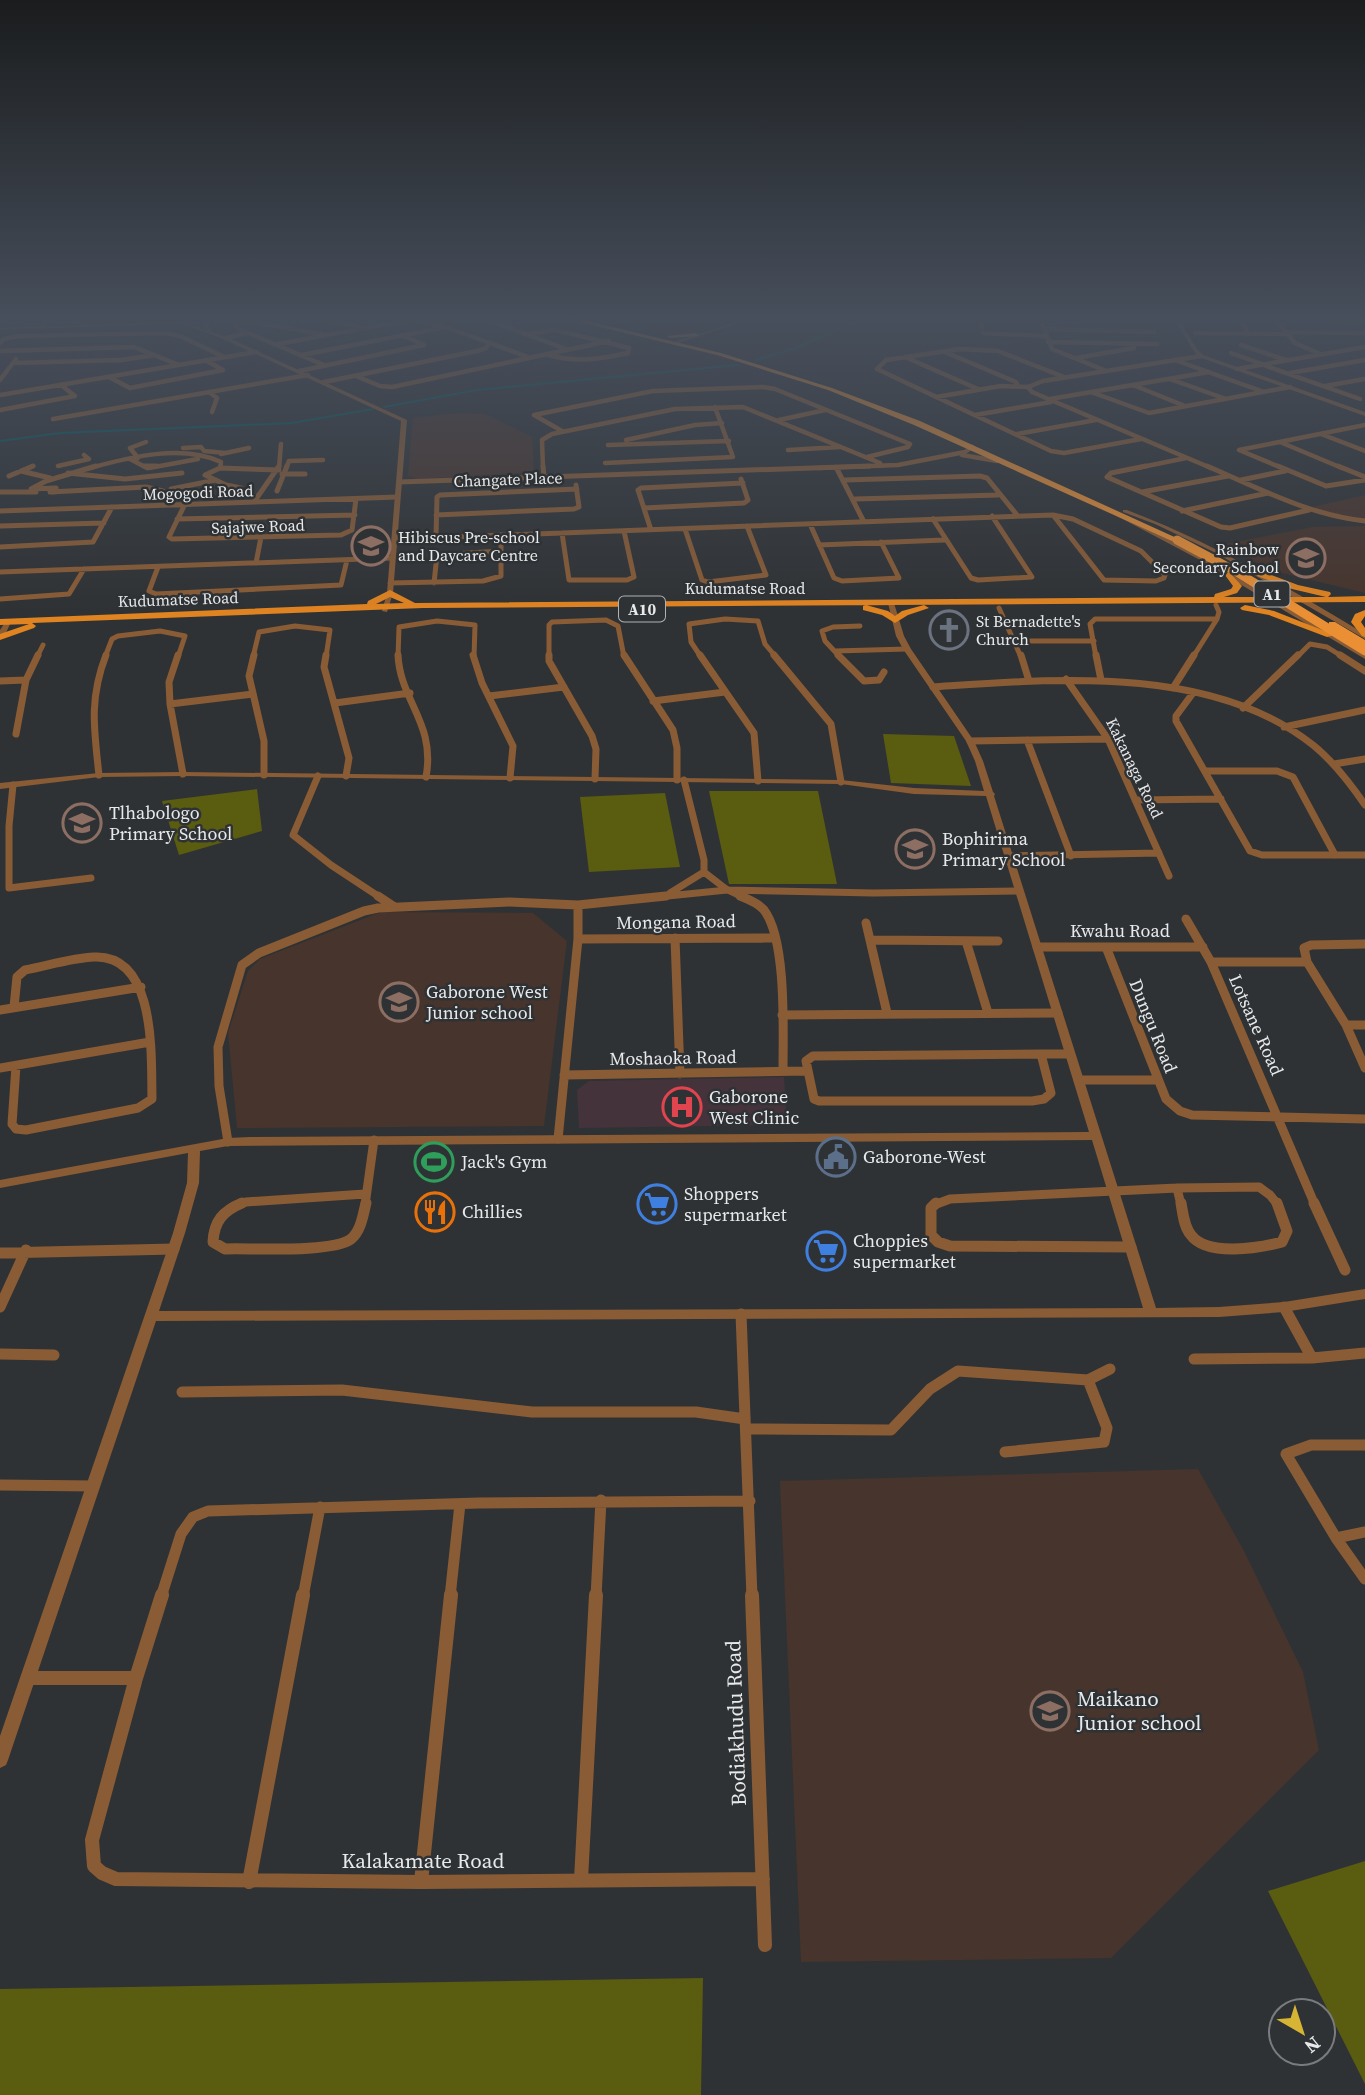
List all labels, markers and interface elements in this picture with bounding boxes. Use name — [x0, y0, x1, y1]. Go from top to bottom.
street label: Changate Place — [453, 466, 563, 492]
street label: Mogogodi Road — [142, 479, 254, 505]
street label: Sajajwe Road — [211, 513, 305, 539]
school or university icon: Hibiscus Pre-school and Daycare Centre — [350, 525, 392, 567]
place label: Hibiscus Pre-school and Daycare Centre — [398, 526, 540, 566]
school or university icon: Rainbow Secondary School — [1285, 537, 1327, 579]
place label: Rainbow Secondary School — [1153, 538, 1280, 578]
street label: Kudumatse Road — [685, 577, 805, 599]
road number: A1 — [1254, 582, 1290, 607]
street label: Kudumatse Road — [117, 586, 239, 612]
road number: A10 — [619, 596, 665, 622]
church icon: St Bernadette's Church — [928, 609, 970, 651]
place label: St Bernadette's Church — [976, 610, 1081, 650]
street label: Kakanaga Road — [1101, 714, 1169, 822]
place label: Tlhabologo Primary School — [109, 800, 232, 846]
school or university icon: Tlhabologo Primary School — [61, 802, 103, 844]
place label: Bophirima Primary School — [942, 826, 1065, 872]
school or university icon: Bophirima Primary School — [894, 828, 936, 870]
street label: Mongana Road — [616, 908, 736, 935]
street label: Kwahu Road — [1070, 918, 1170, 943]
street label: Lotsane Road — [1223, 970, 1290, 1079]
street label: Dungu Road — [1123, 975, 1184, 1076]
place label: Gaborone West Junior school — [425, 979, 548, 1025]
school or university icon: Gaborone West Junior school — [378, 981, 420, 1023]
street label: Moshaoka Road — [609, 1044, 737, 1071]
place label: Gaborone West Clinic — [709, 1084, 799, 1130]
hospital icon: Gaborone West Clinic — [661, 1086, 703, 1128]
public building icon: Gaborone-West — [815, 1136, 857, 1178]
sports icon: Jack's Gym — [413, 1141, 455, 1183]
place label: Gaborone-West — [863, 1144, 986, 1169]
place label: Jack's Gym — [460, 1149, 547, 1174]
place label: Shoppers supermarket — [684, 1181, 787, 1227]
supermarket icon: Shoppers supermarket — [636, 1183, 678, 1225]
restaurant icon: Chillies — [414, 1191, 456, 1233]
place label: Chillies — [462, 1199, 523, 1224]
place label: Choppies supermarket — [853, 1228, 956, 1274]
supermarket icon: Choppies supermarket — [805, 1230, 847, 1272]
street label: Bodiakhudu Road — [718, 1639, 753, 1806]
place label: Maikano Junior school — [1076, 1684, 1202, 1737]
school or university icon: Maikano Junior school — [1029, 1690, 1071, 1732]
street label: Kalakamate Road — [342, 1846, 505, 1875]
north arrow — [1267, 1997, 1337, 2067]
text: N — [1299, 2031, 1326, 2060]

